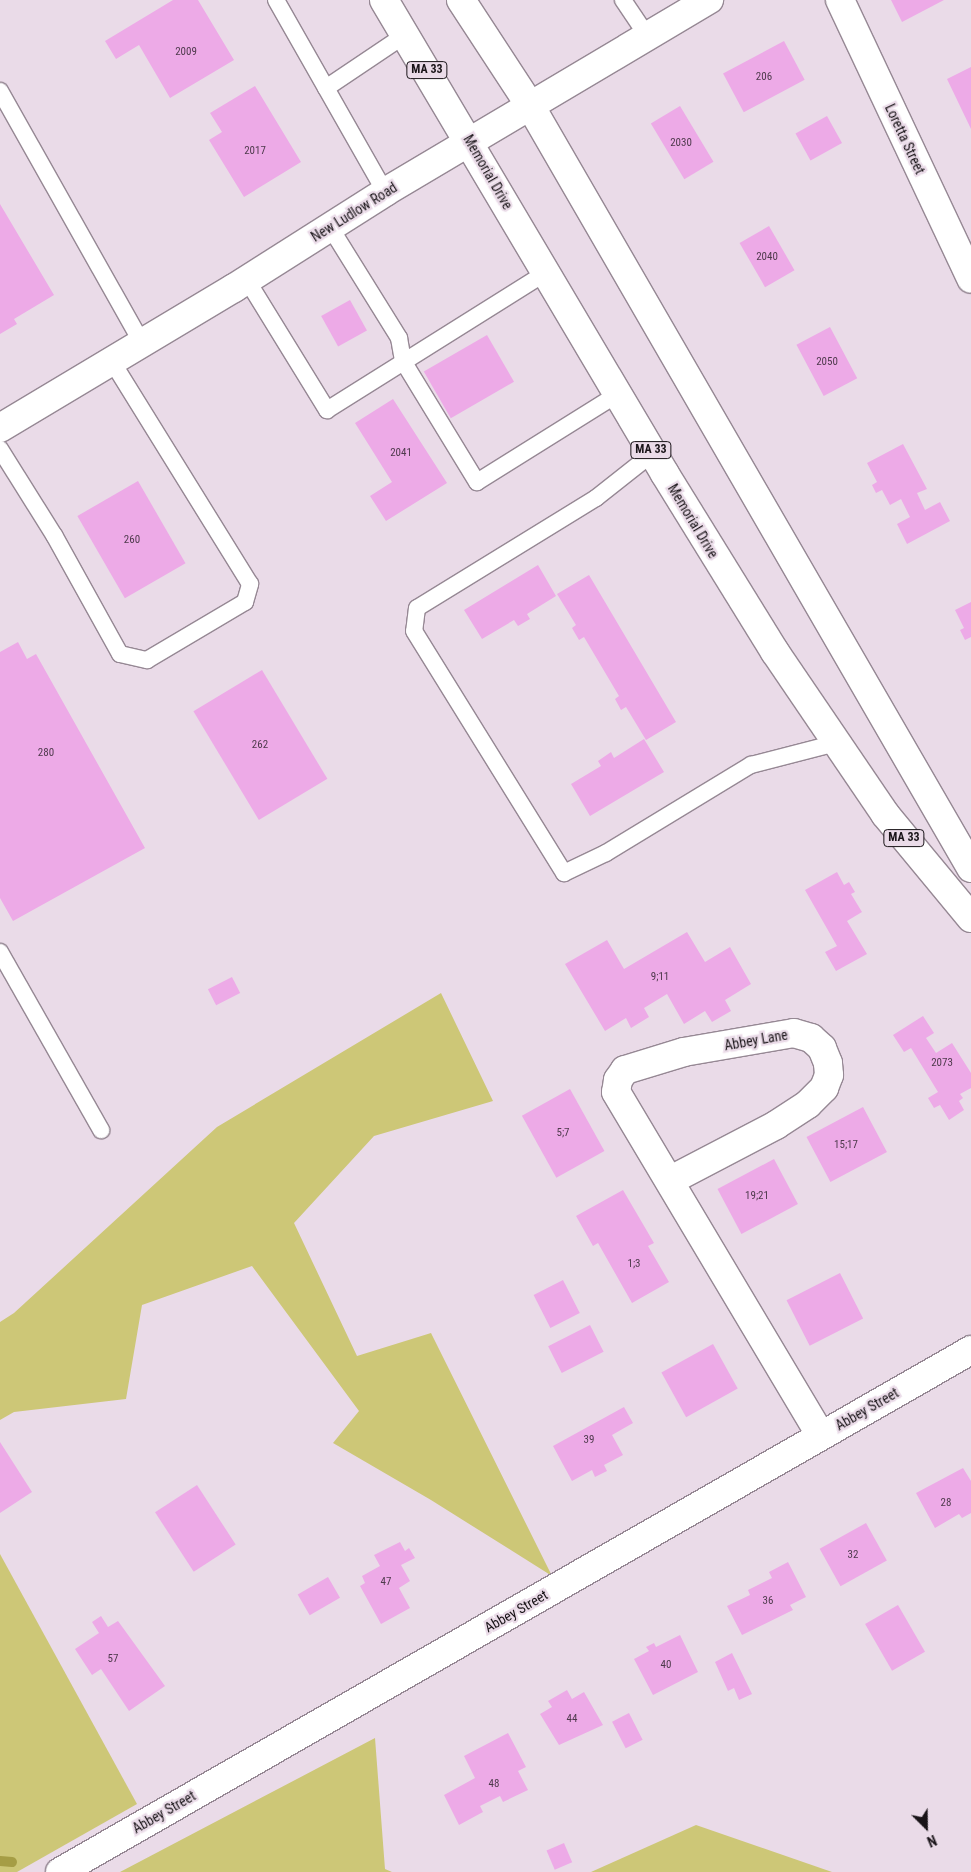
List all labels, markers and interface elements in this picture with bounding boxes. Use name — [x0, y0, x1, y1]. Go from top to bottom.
house number: 2009 — [175, 45, 197, 59]
road number: MA 33 — [406, 60, 448, 80]
house number: 206 — [756, 70, 772, 84]
street label: Loretta Street — [881, 101, 929, 177]
street label: Memorial Drive — [460, 132, 516, 212]
house number: 2030 — [670, 136, 692, 150]
house number: 2017 — [244, 144, 266, 158]
street label: New Ludlow Road — [308, 179, 400, 245]
house number: 2040 — [756, 250, 778, 264]
house number: 2050 — [816, 355, 838, 369]
road number: MA 33 — [630, 440, 672, 460]
house number: 2041 — [390, 446, 412, 460]
street label: Memorial Drive — [664, 481, 722, 561]
house number: 260 — [124, 533, 140, 547]
house number: 262 — [252, 738, 268, 752]
house number: 280 — [38, 746, 54, 760]
road number: MA 33 — [883, 828, 925, 848]
house number: 9;11 — [651, 970, 669, 984]
street label: Abbey Lane — [723, 1026, 789, 1054]
house number: 2073 — [931, 1056, 953, 1070]
house number: 5;7 — [556, 1126, 570, 1140]
house number: 15;17 — [834, 1138, 858, 1152]
house number: 19;21 — [745, 1189, 769, 1203]
house number: 1;3 — [627, 1257, 641, 1271]
street label: Abbey Street — [832, 1384, 902, 1434]
house number: 39 — [584, 1433, 594, 1447]
house number: 28 — [941, 1496, 951, 1510]
house number: 32 — [848, 1548, 858, 1562]
house number: 47 — [381, 1575, 391, 1589]
street label: Abbey Street — [481, 1586, 551, 1636]
house number: 36 — [763, 1594, 773, 1608]
house number: 57 — [108, 1652, 118, 1666]
house number: 40 — [661, 1658, 671, 1672]
house number: 44 — [567, 1712, 577, 1726]
house number: 48 — [489, 1777, 499, 1791]
street label: Abbey Street — [129, 1787, 199, 1837]
north arrow — [901, 1802, 951, 1852]
text: N — [925, 1832, 939, 1850]

